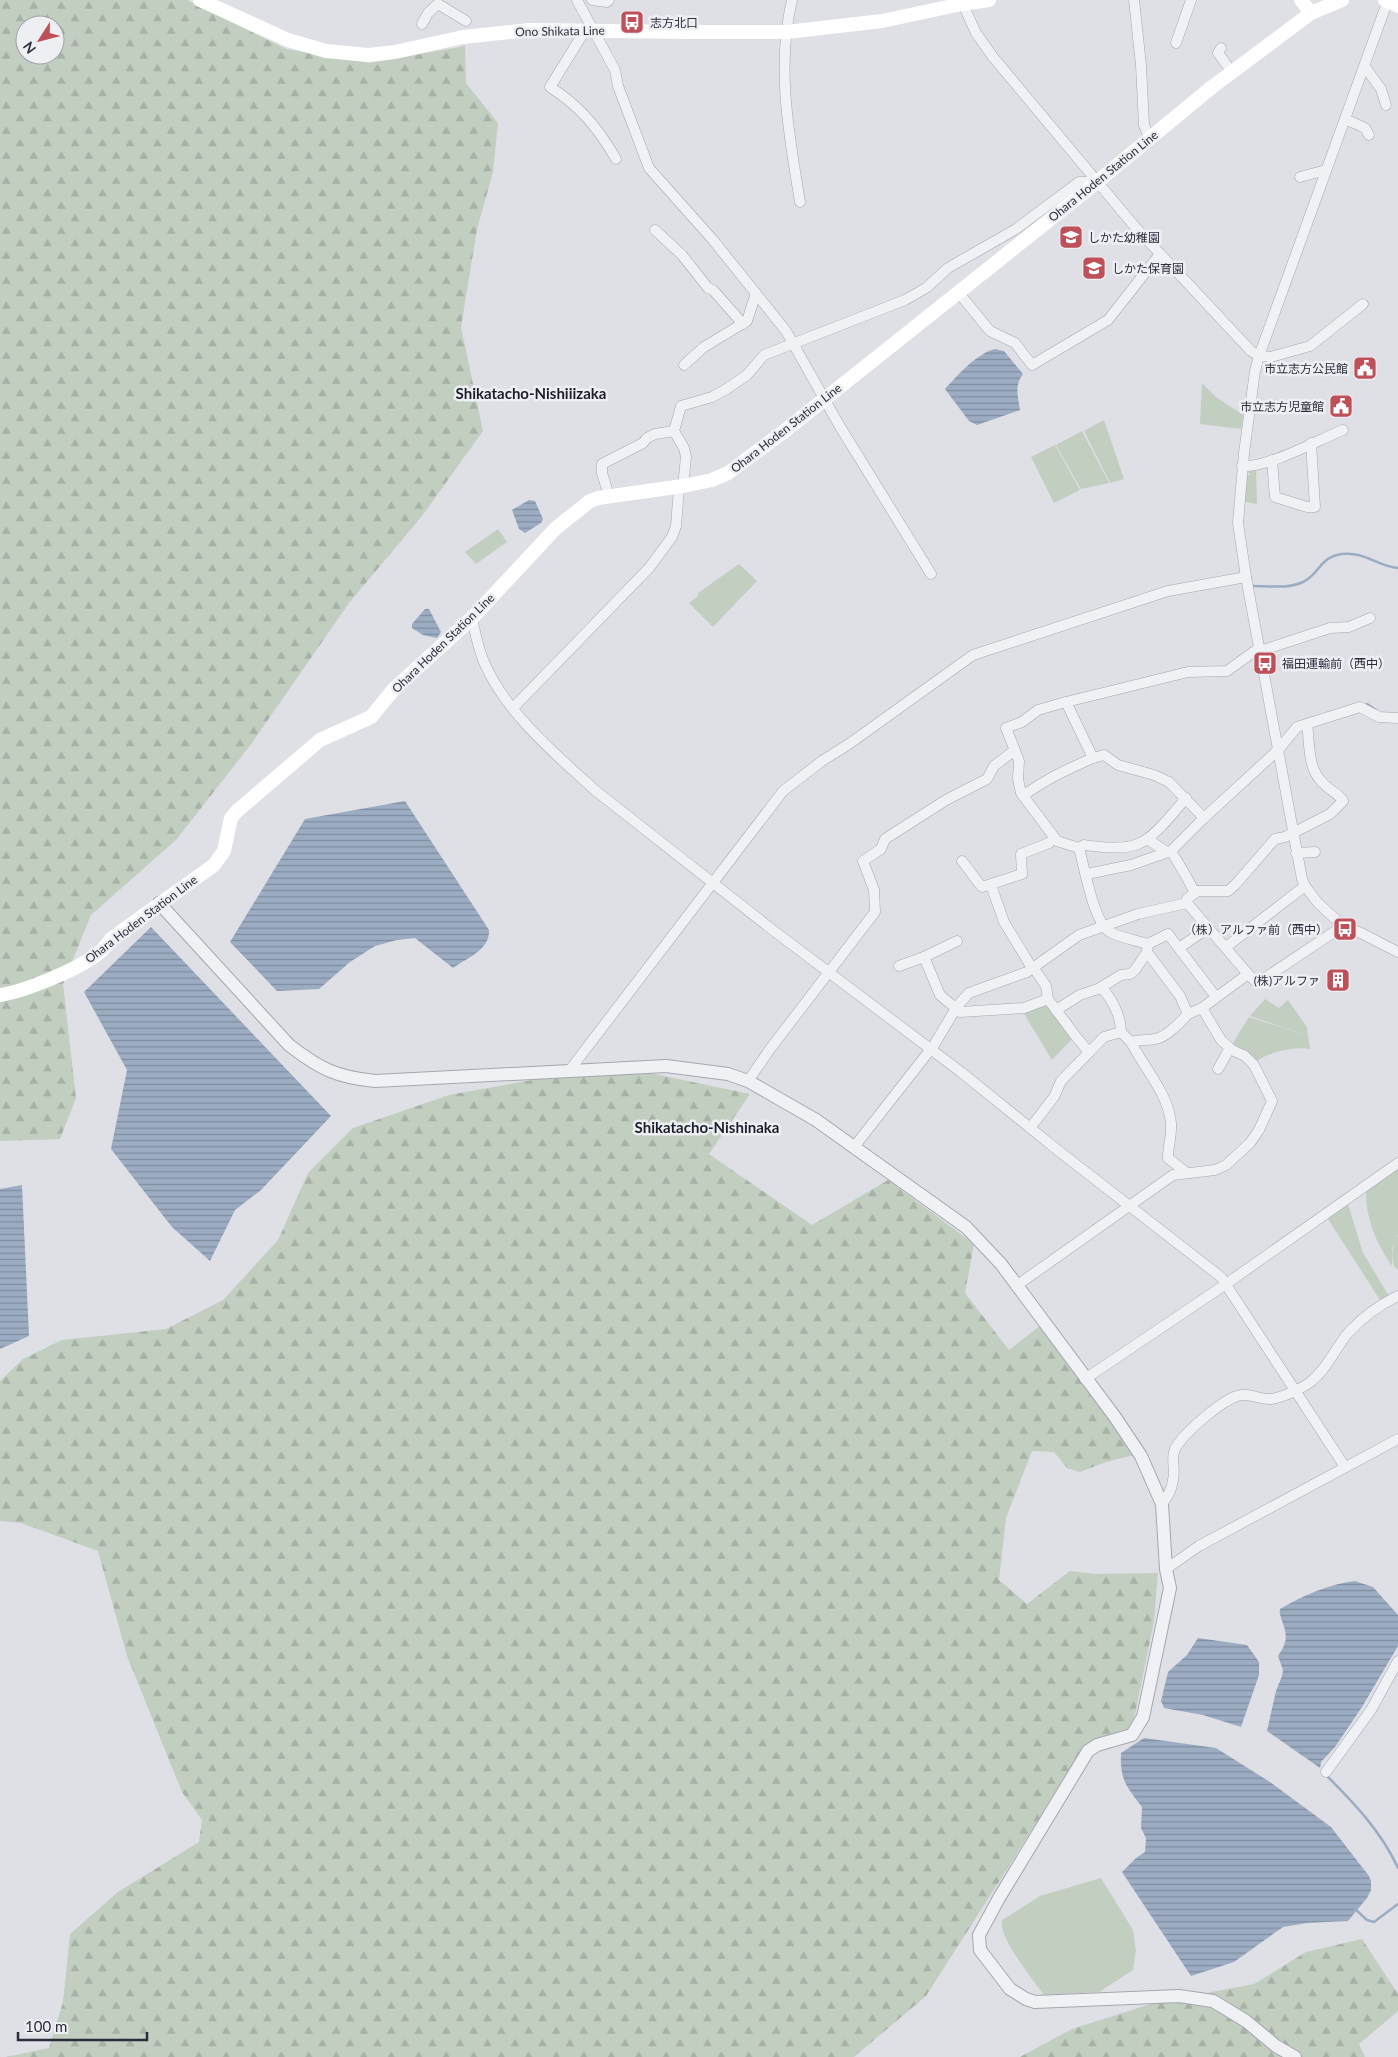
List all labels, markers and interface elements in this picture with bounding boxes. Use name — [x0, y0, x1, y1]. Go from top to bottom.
bus stop icon: 志方北口 — [619, 9, 645, 35]
north arrow — [15, 15, 65, 65]
place label: 志方北口 — [650, 15, 698, 30]
street label: Ono Shikata Line — [515, 23, 605, 39]
text: N — [19, 39, 39, 57]
street label: Ohara Hoden Station Line — [1045, 127, 1161, 225]
school or university icon: しかた幼稚園 — [1058, 224, 1084, 250]
place label: しかた幼稚園 — [1088, 230, 1160, 245]
school or university icon: しかた保育園 — [1081, 255, 1107, 281]
place label: しかた保育園 — [1112, 261, 1184, 276]
public building icon: 市立志方公民館 — [1352, 355, 1378, 381]
place label: 市立志方公民館 — [1264, 361, 1348, 376]
street label: Ohara Hoden Station Line — [728, 380, 844, 476]
district label: Shikatacho-Nishiiizaka — [456, 384, 606, 402]
public building icon: 市立志方児童館 — [1328, 393, 1354, 419]
place label: 市立志方児童館 — [1240, 399, 1324, 414]
street label: Ohara Hoden Station Line — [389, 590, 497, 696]
bus stop icon: 福田運輸前（西中） — [1252, 650, 1278, 676]
place label: 福田運輸前（西中） — [1282, 656, 1390, 671]
street label: Ohara Hoden Station Line — [82, 872, 200, 966]
bus stop icon: （株）アルファ前（西中） — [1332, 916, 1358, 942]
place label: （株）アルファ前（西中） — [1184, 922, 1328, 937]
building icon: (株)アルファ — [1325, 967, 1351, 993]
place label: (株)アルファ — [1254, 973, 1320, 988]
district label: Shikatacho-Nishinaka — [635, 1118, 779, 1136]
scale bar — [18, 2010, 146, 2042]
text: 100 m — [25, 2017, 67, 2035]

